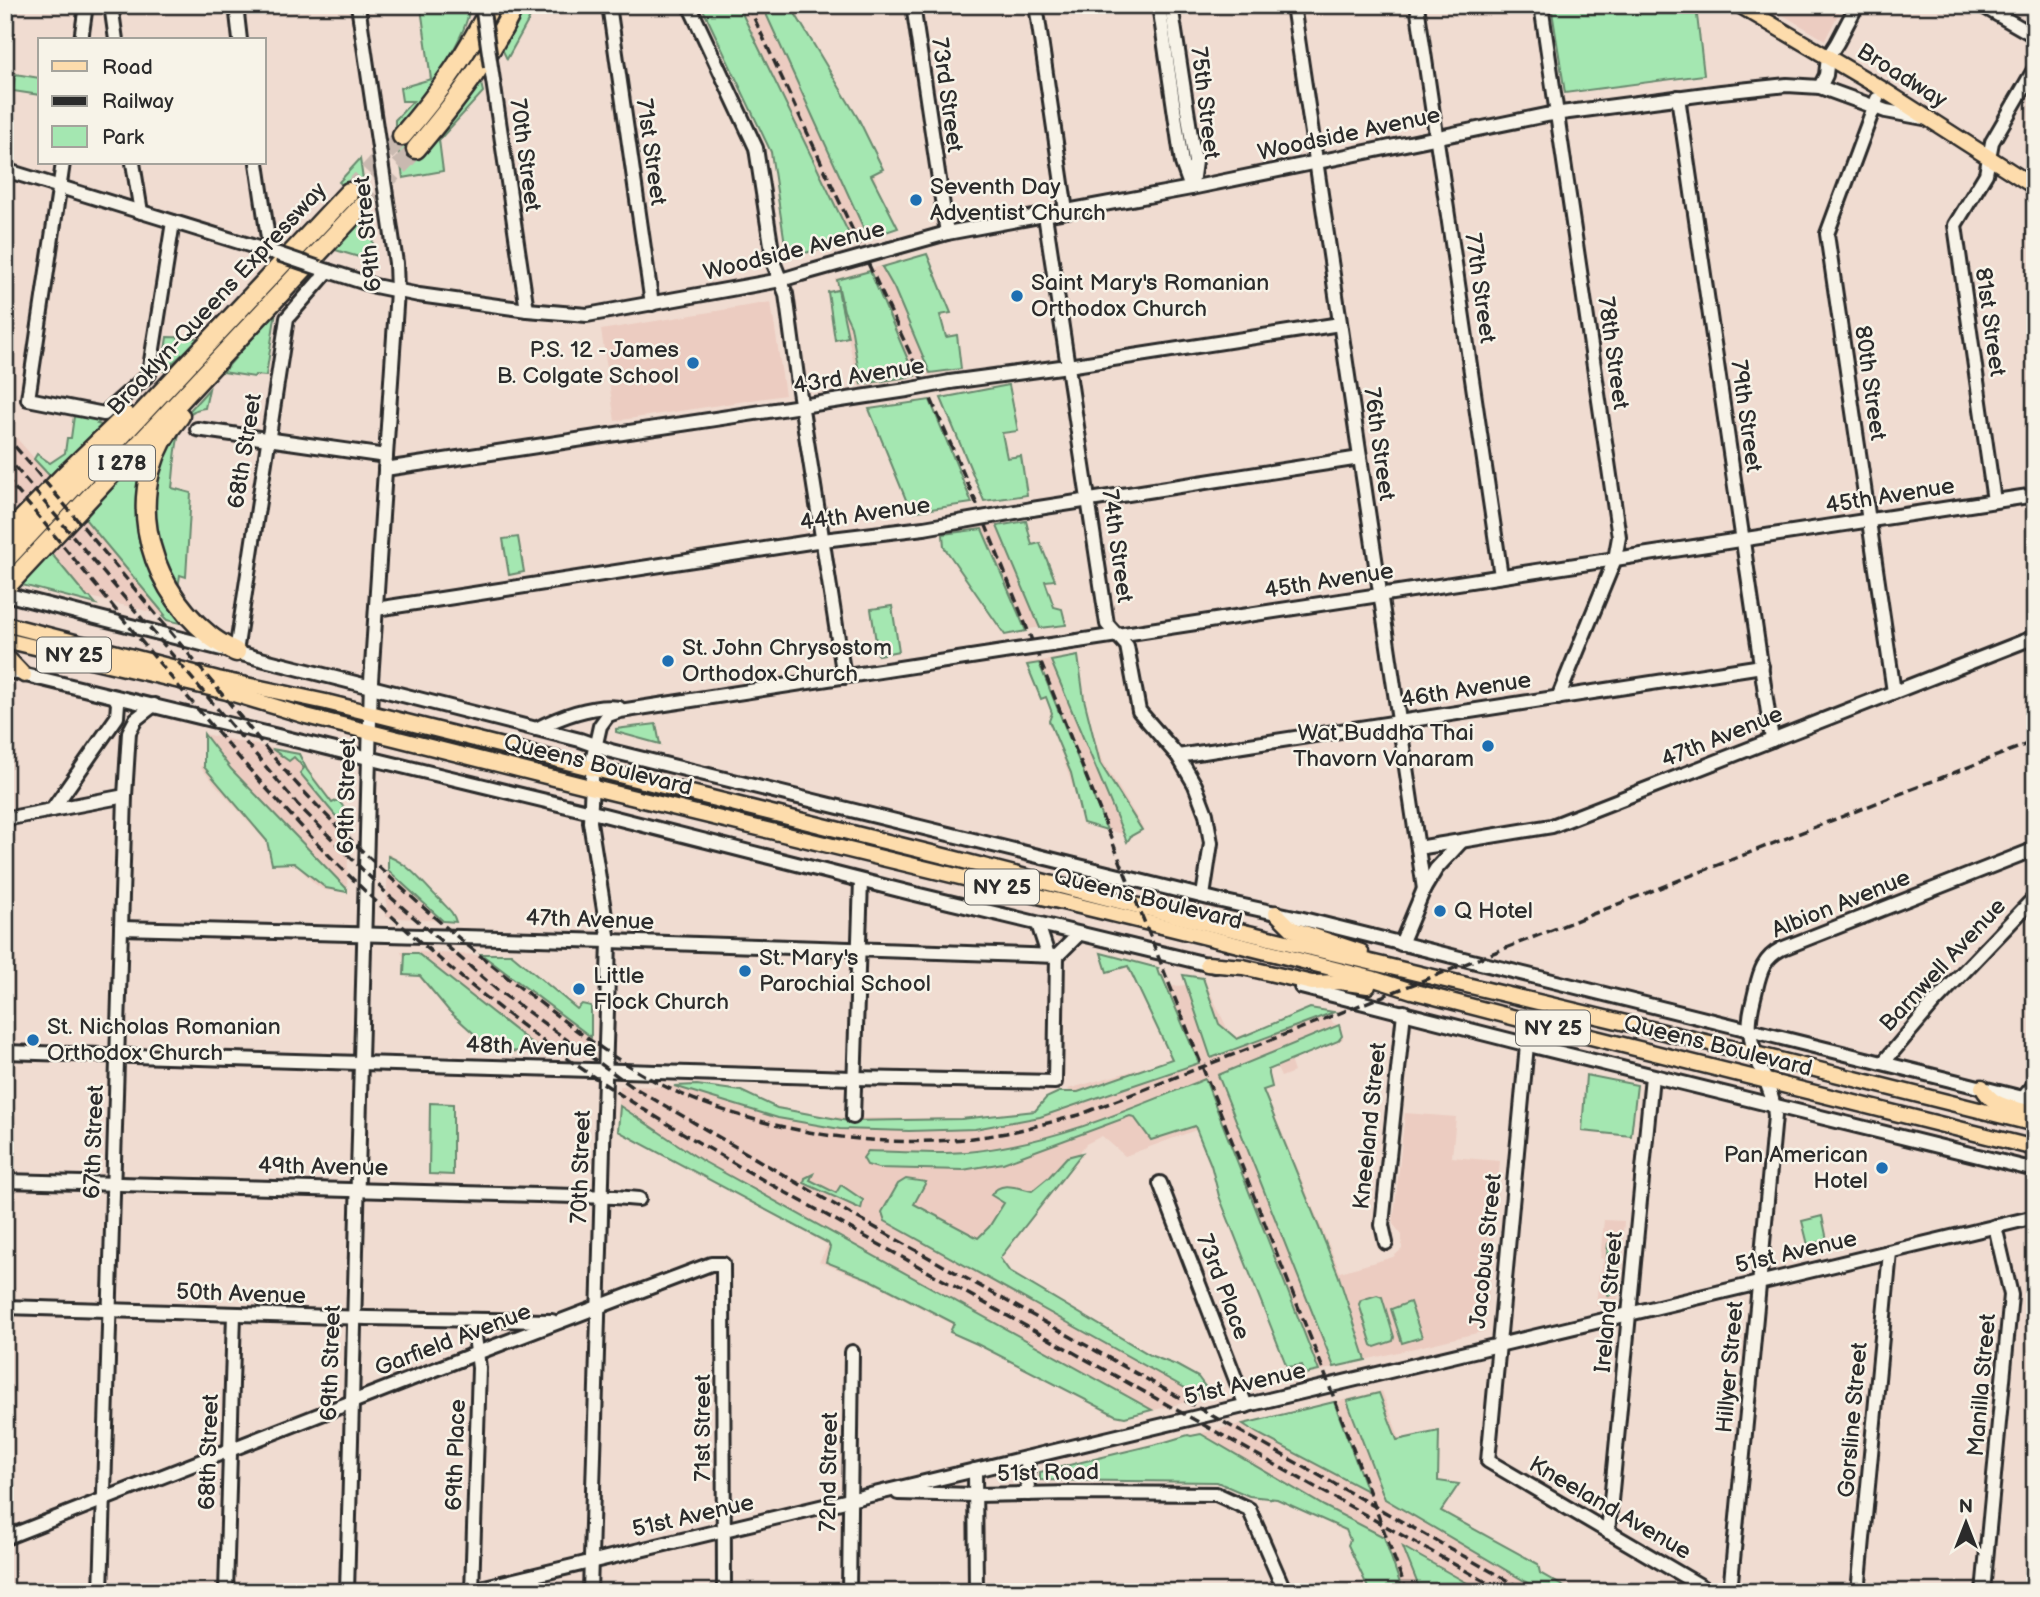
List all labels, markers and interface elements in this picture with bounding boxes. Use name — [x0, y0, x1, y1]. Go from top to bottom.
street label: 73rd Street — [925, 36, 969, 154]
street label: Broadway — [1852, 37, 1953, 115]
legend — [38, 38, 266, 164]
street label: 75th Street — [1184, 45, 1226, 161]
text: Road — [102, 55, 153, 80]
text: Railway — [102, 89, 174, 114]
street label: 70th Street — [503, 97, 547, 213]
street label: 71st Street — [630, 97, 672, 207]
street label: Woodside Avenue — [1255, 101, 1443, 167]
text: Park — [102, 125, 145, 150]
place label: Seventh Day Adventist Church — [930, 173, 1106, 227]
street label: 69th Street — [348, 175, 388, 293]
street label: Brooklyn-Queens Expressway — [102, 176, 333, 421]
marker: Seventh Day Adventist Church — [908, 192, 924, 208]
street label: Woodside Avenue — [700, 215, 888, 287]
street label: 77th Street — [1458, 231, 1502, 345]
street label: 81st Street — [1969, 266, 2011, 378]
place label: Saint Mary's Romanian Orthodox Church — [1031, 269, 1269, 323]
marker: Saint Mary's Romanian Orthodox Church — [1009, 288, 1025, 304]
street label: 78th Street — [1591, 295, 1635, 411]
street label: 80th Street — [1848, 324, 1892, 442]
place label: P.S. 12 - James B. Colgate School — [497, 336, 679, 390]
street label: 43rd Avenue — [791, 352, 927, 400]
marker: P.S. 12 - James B. Colgate School — [685, 355, 701, 371]
street label: 79th Street — [1724, 358, 1768, 474]
street label: 76th Street — [1357, 386, 1401, 502]
street label: 68th Street — [222, 391, 268, 511]
road number: I 278 — [89, 446, 155, 480]
street label: 45th Avenue — [1823, 472, 1957, 520]
street label: 74th Street — [1095, 488, 1139, 604]
street label: 44th Avenue — [798, 491, 932, 537]
street label: 45th Avenue — [1262, 557, 1396, 605]
place label: St. John Chrysostom Orthodox Church — [682, 634, 892, 688]
road number: NY 25 — [37, 638, 111, 672]
marker: St. John Chrysostom Orthodox Church — [660, 653, 676, 669]
street label: 46th Avenue — [1399, 666, 1533, 714]
street label: 47th Avenue — [1657, 700, 1787, 774]
place label: Wat Buddha Thai Thavorn Vanaram — [1293, 719, 1474, 773]
street label: Queens Boulevard — [501, 728, 695, 802]
street label: 69th Street — [332, 738, 362, 854]
marker: Wat Buddha Thai Thavorn Vanaram — [1480, 738, 1496, 754]
street label: Queens Boulevard — [1051, 862, 1245, 936]
street label: Albion Avenue — [1768, 863, 1914, 945]
road number: NY 25 — [965, 870, 1039, 904]
street label: Barnwell Avenue — [1874, 892, 2012, 1038]
place label: Q Hotel — [1454, 897, 1533, 925]
marker: Q Hotel — [1432, 903, 1448, 919]
street label: 47th Avenue — [525, 904, 655, 936]
place label: St. Mary's Parochial School — [759, 944, 931, 998]
place label: Little Flock Church — [593, 962, 729, 1016]
marker: St. Mary's Parochial School — [737, 963, 753, 979]
marker: Little Flock Church — [571, 981, 587, 997]
street label: Queens Boulevard — [1621, 1009, 1815, 1083]
road number: NY 25 — [1516, 1010, 1590, 1046]
place label: St. Nicholas Romanian Orthodox Church — [47, 1013, 281, 1067]
street label: 48th Avenue — [465, 1031, 597, 1063]
marker: St. Nicholas Romanian Orthodox Church — [25, 1032, 41, 1048]
street label: Kneeland Street — [1347, 1041, 1393, 1211]
street label: 67th Street — [78, 1085, 110, 1199]
street label: 70th Street — [565, 1110, 597, 1224]
place label: Pan American Hotel — [1724, 1141, 1868, 1195]
street label: 49th Avenue — [258, 1152, 388, 1182]
marker: Pan American Hotel — [1874, 1160, 1890, 1176]
street label: Jacobus Street — [1464, 1172, 1508, 1330]
street label: 51st Avenue — [1732, 1224, 1860, 1280]
street label: 73rd Place — [1190, 1230, 1256, 1344]
street label: Ireland Street — [1589, 1230, 1629, 1374]
street label: 50th Avenue — [176, 1278, 306, 1310]
street label: Garfield Avenue — [371, 1297, 535, 1383]
street label: Hillyer Street — [1710, 1300, 1750, 1434]
street label: 69th Street — [315, 1305, 347, 1421]
street label: Manilla Street — [1962, 1312, 2002, 1458]
street label: Gorsline Street — [1832, 1341, 1874, 1499]
street label: 51st Avenue — [1181, 1356, 1309, 1412]
street label: 71st Street — [689, 1374, 717, 1482]
street label: 68th Street — [193, 1393, 225, 1511]
street label: 69th Place — [440, 1399, 472, 1511]
street label: 72nd Street — [814, 1412, 844, 1532]
street label: Kneeland Avenue — [1524, 1450, 1696, 1566]
street label: 51st Road — [997, 1458, 1099, 1488]
street label: 51st Avenue — [629, 1488, 757, 1544]
north arrow — [1932, 1488, 2002, 1558]
text: N — [1959, 1496, 1973, 1519]

